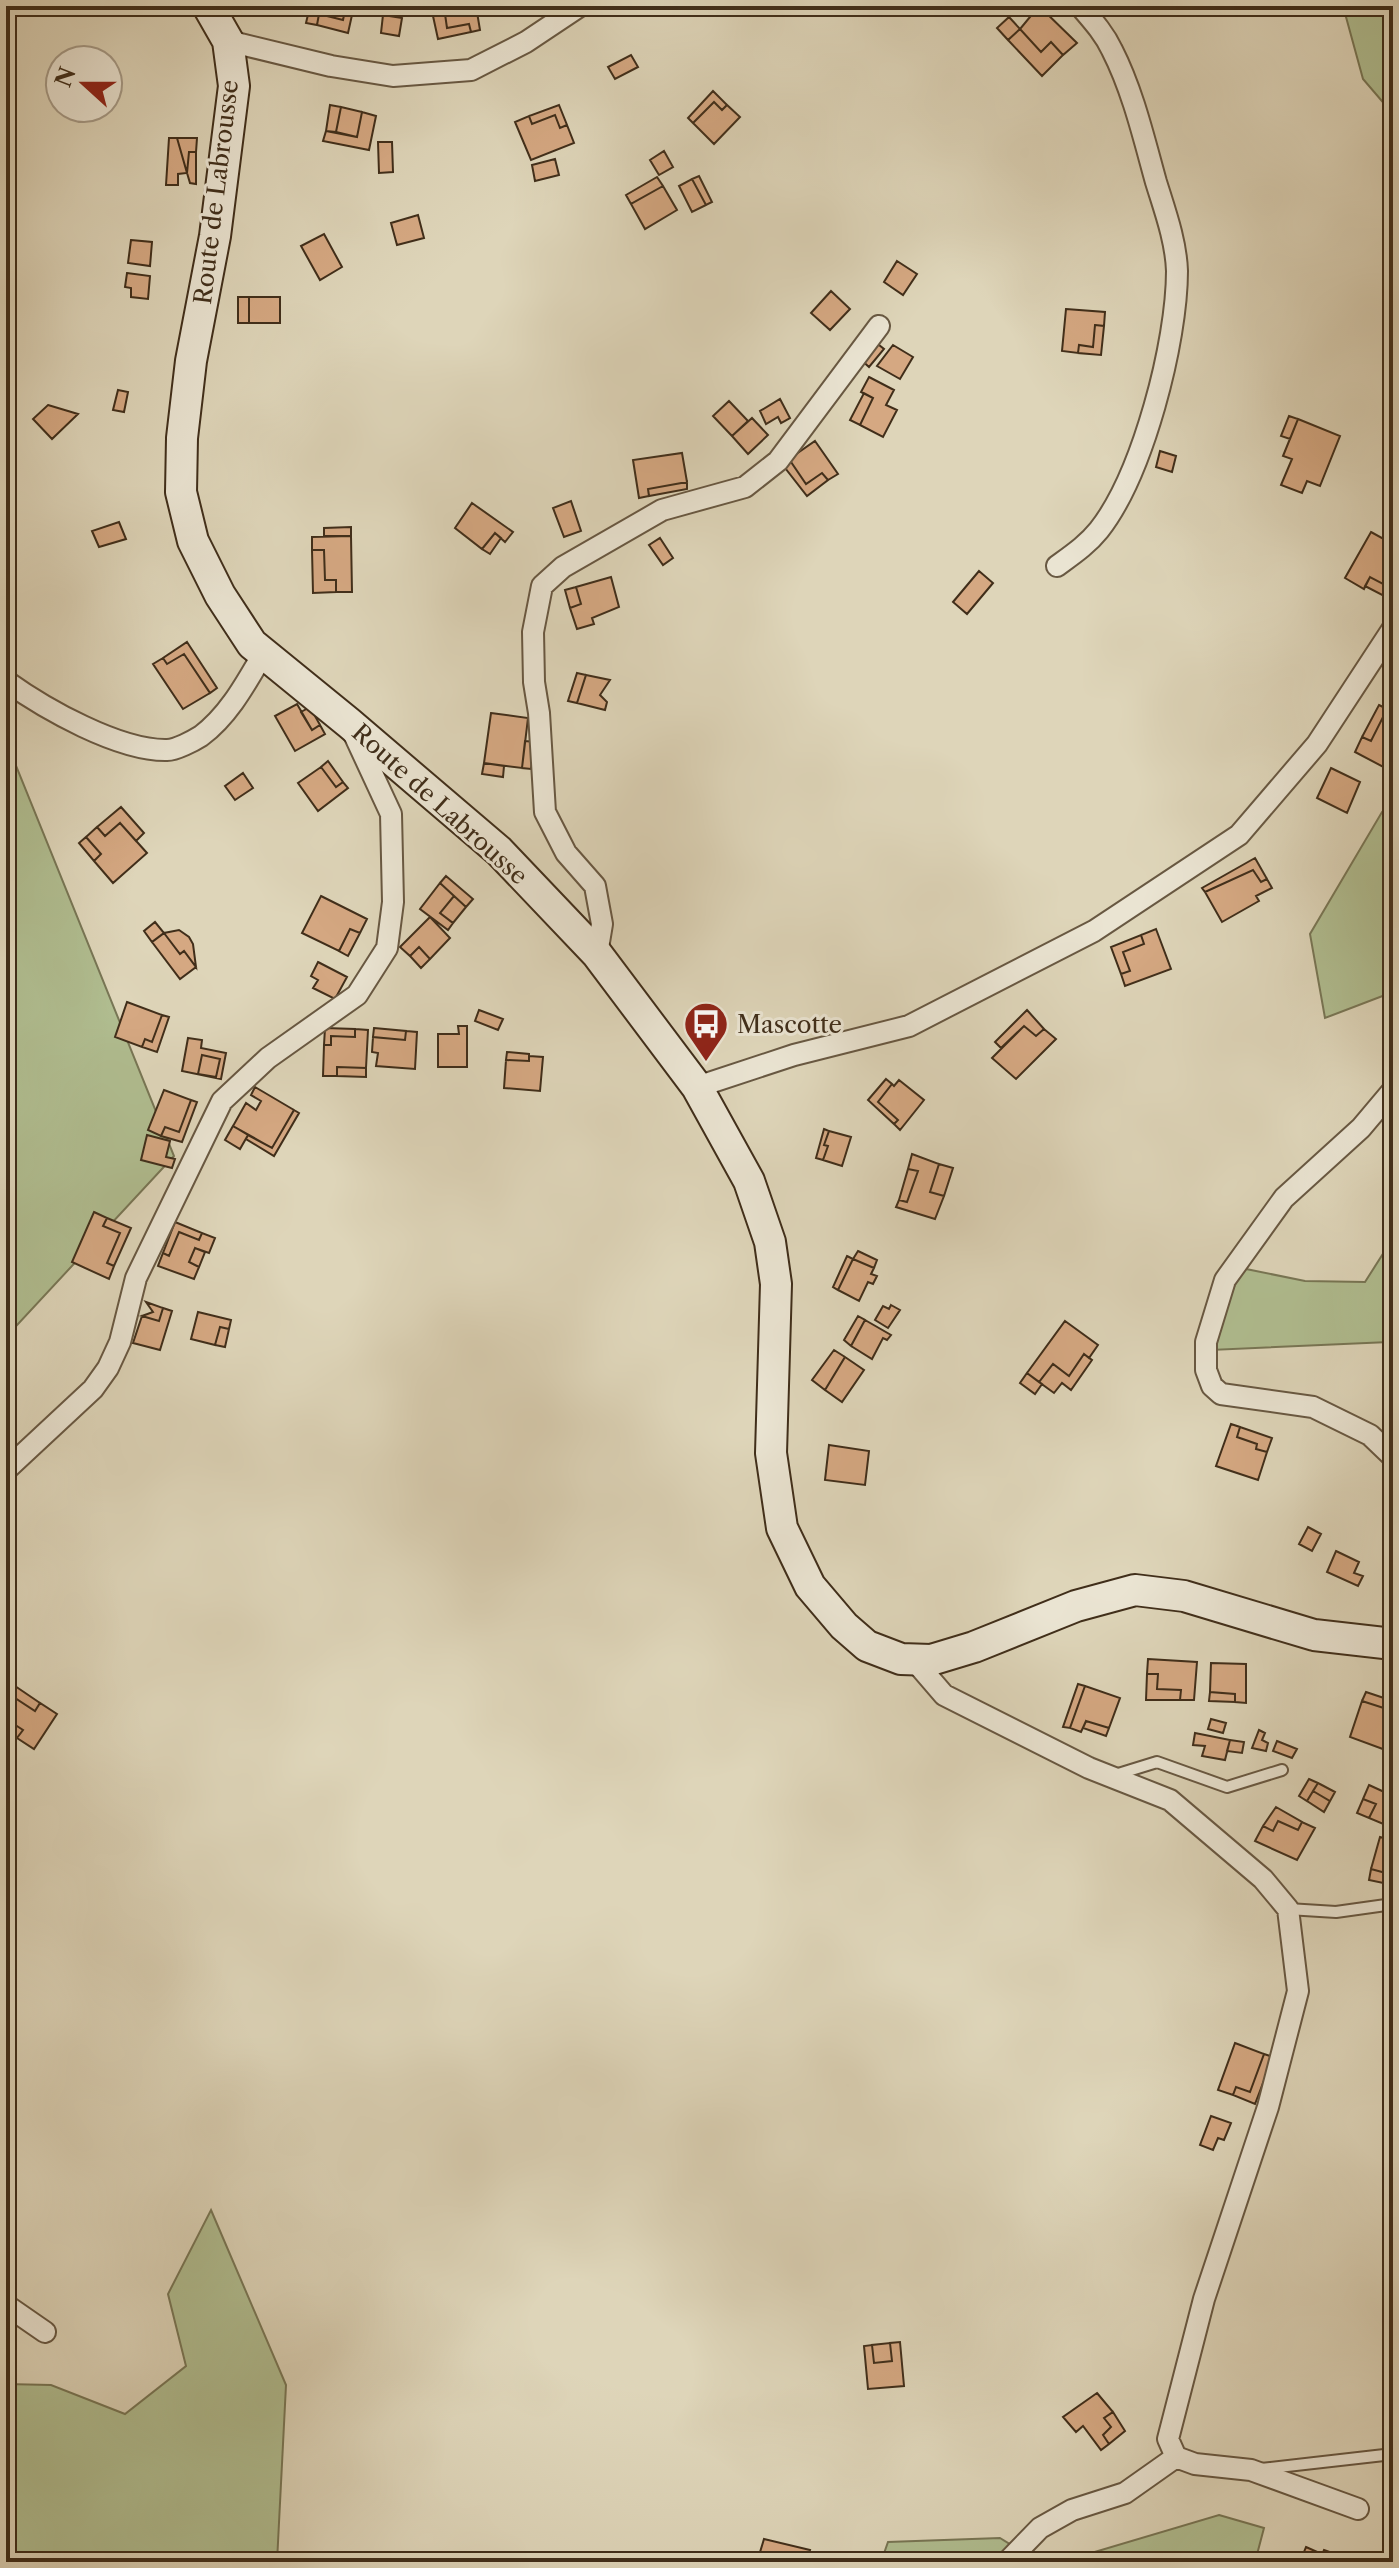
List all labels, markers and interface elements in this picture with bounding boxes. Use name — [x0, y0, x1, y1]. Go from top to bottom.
north arrow — [44, 44, 124, 124]
text: N — [50, 63, 82, 91]
street label: Route de Labrousse — [188, 78, 244, 306]
street label: Route de Labrousse — [346, 718, 534, 890]
bus stop icon: Mascotte — [682, 1000, 730, 1063]
place label: Mascotte — [737, 1010, 842, 1039]

